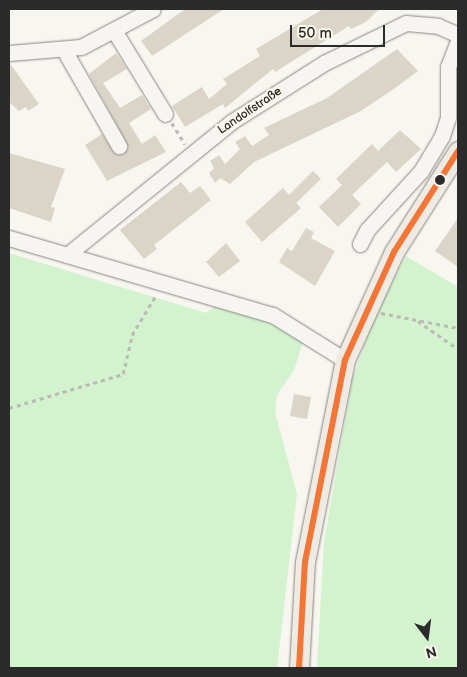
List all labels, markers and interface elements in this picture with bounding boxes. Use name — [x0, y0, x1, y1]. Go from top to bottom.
scale bar — [292, 15, 387, 47]
text: 50 m — [298, 24, 332, 43]
street label: Landolfstraße — [215, 84, 285, 138]
unlabelled marker — [435, 175, 445, 185]
north arrow — [402, 612, 452, 662]
text: N — [424, 642, 438, 662]

